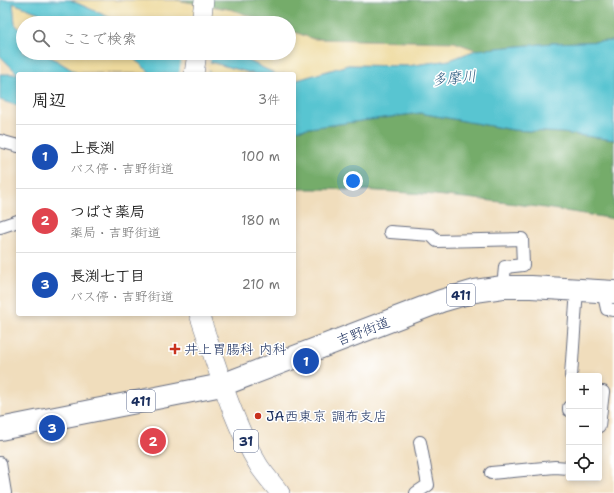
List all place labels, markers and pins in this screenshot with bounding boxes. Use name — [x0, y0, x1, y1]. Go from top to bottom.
place label: 井上胃腸科 内科 — [184, 340, 287, 358]
marker: 井上胃腸科 内科 — [169, 343, 181, 355]
pin: 1 — [293, 346, 319, 376]
place label: JA西東京 調布支店 — [266, 407, 387, 425]
marker: JA西東京 調布支店 — [253, 411, 263, 421]
pin: 3 — [39, 413, 65, 443]
pin: 2 — [140, 426, 166, 456]

